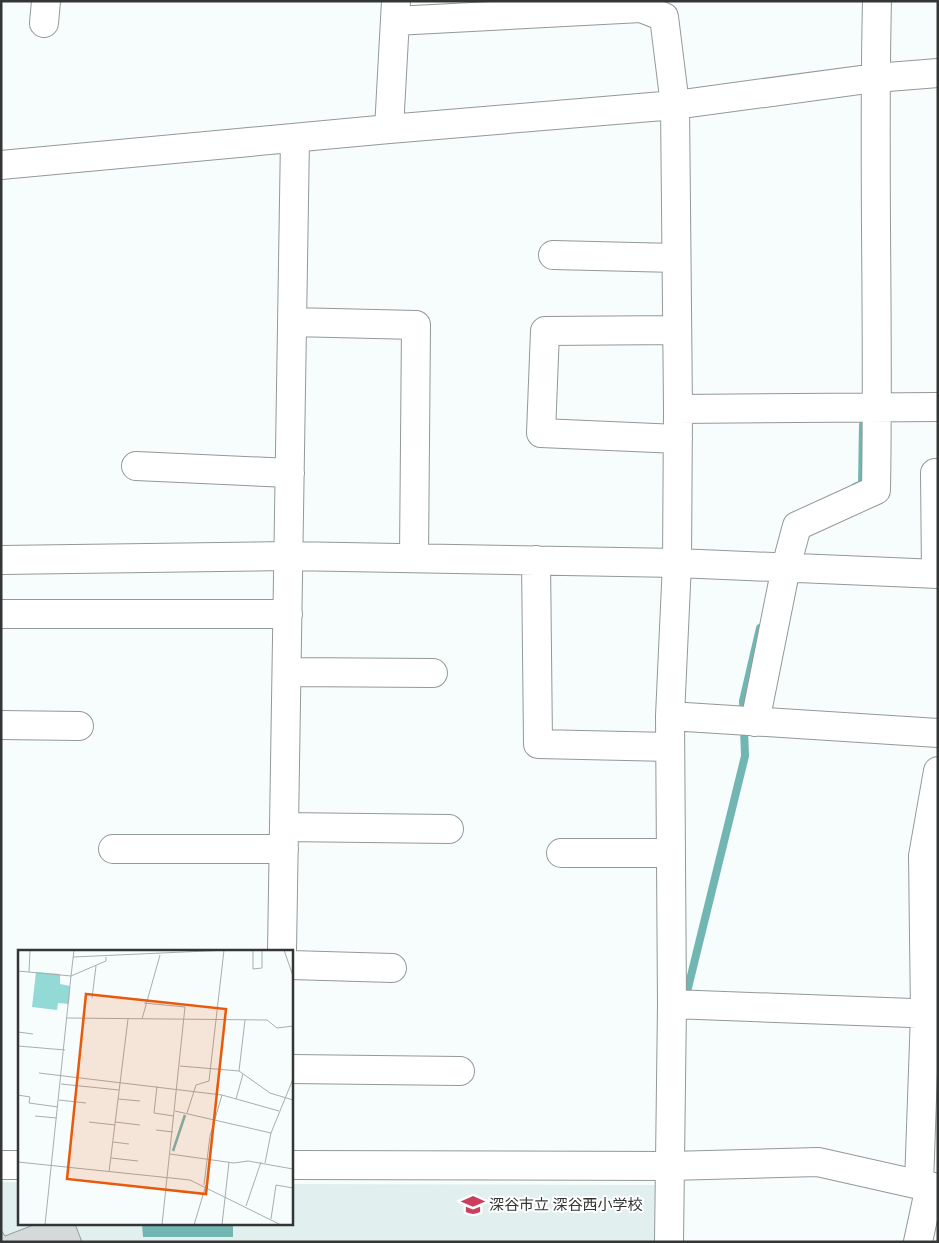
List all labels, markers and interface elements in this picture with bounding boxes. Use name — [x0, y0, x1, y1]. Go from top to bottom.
inset map — [18, 950, 292, 1226]
school or university icon: 深谷市立 深谷西小学校 — [460, 1192, 486, 1218]
place label: 深谷市立 深谷西小学校 — [489, 1196, 643, 1214]

